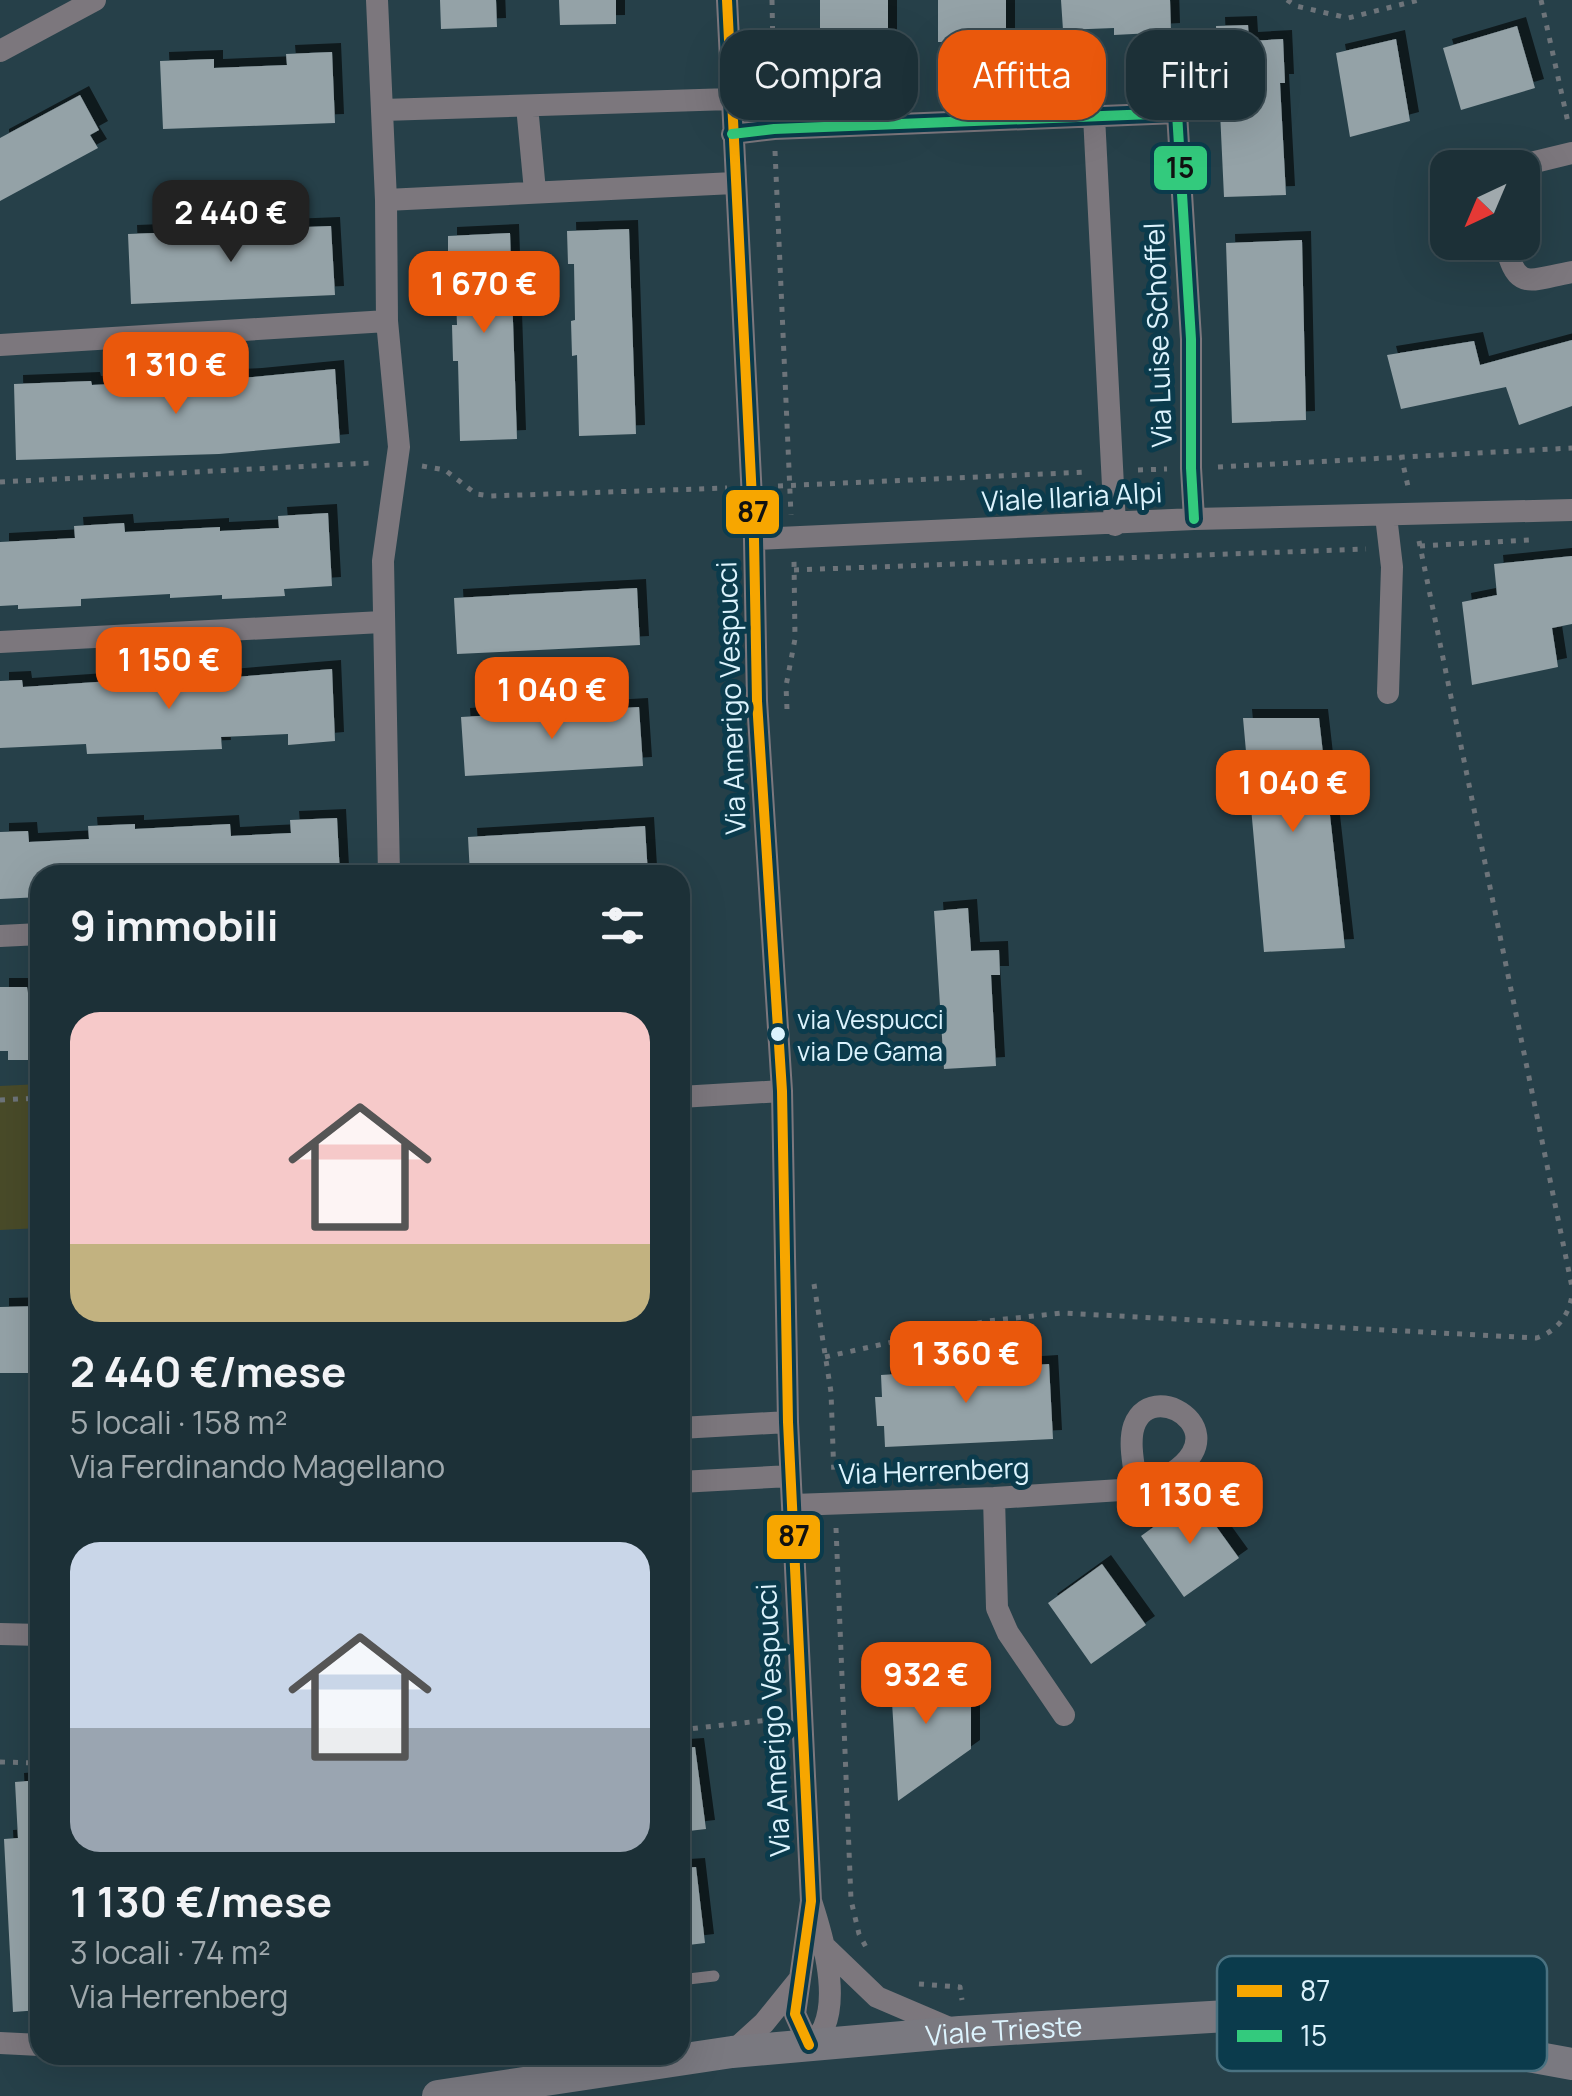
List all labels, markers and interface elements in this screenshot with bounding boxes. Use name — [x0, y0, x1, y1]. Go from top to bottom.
chip: Compra — [720, 30, 918, 120]
chip: Affitta — [938, 30, 1106, 120]
chip: Filtri — [1126, 30, 1265, 120]
line badge: 15 — [1152, 144, 1209, 192]
text: 15 — [1166, 148, 1194, 186]
north arrow — [1430, 150, 1540, 260]
map controls — [1430, 150, 1540, 260]
pin: 2 440 € — [139, 180, 323, 265]
text: 2 440 € — [174, 190, 288, 234]
street label: Via Luise Schoffel — [1134, 222, 1180, 448]
pin: 1 670 € — [392, 251, 576, 336]
text: 1 670 € — [431, 261, 537, 305]
pin: 1 310 € — [84, 332, 268, 417]
text: 1 310 € — [125, 342, 227, 386]
street label: Viale Ilaria Alpi — [981, 472, 1163, 520]
line badge: 87 — [724, 488, 781, 536]
text: 87 — [737, 492, 769, 530]
street label: Via Amerigo Vespucci — [706, 561, 754, 835]
pin: 1 150 € — [77, 627, 261, 712]
text: 1 150 € — [118, 637, 220, 681]
pin: 1 040 € — [460, 657, 644, 742]
text: 1 040 € — [497, 667, 607, 711]
pin: 1 040 € — [1201, 750, 1385, 835]
text: 1 040 € — [1238, 760, 1348, 804]
text: 9 immobili — [70, 896, 279, 954]
icon: filters — [595, 898, 650, 953]
place label: via Vespucci via De Gama — [797, 1001, 944, 1069]
marker: via Vespucci via De Gama — [768, 1024, 788, 1044]
icon: home — [270, 1077, 450, 1257]
pin: 1 360 € — [874, 1321, 1058, 1406]
text: 1 360 € — [912, 1331, 1020, 1375]
text: 2 440 €/mese — [70, 1342, 346, 1400]
text: 5 locali · 158 m² — [70, 1400, 288, 1444]
text: Via Ferdinando Magellano — [70, 1444, 445, 1488]
street label: Via Herrenberg — [838, 1448, 1030, 1492]
pin: 1 130 € — [1098, 1462, 1282, 1547]
text: 1 130 € — [1139, 1472, 1241, 1516]
line badge: 87 — [765, 1513, 822, 1561]
text: 87 — [778, 1516, 810, 1554]
street label: Via Amerigo Vespucci — [746, 1583, 798, 1857]
icon: home — [270, 1607, 450, 1787]
pin: 932 € — [856, 1642, 996, 1727]
text: 932 € — [883, 1652, 969, 1696]
text: 1 130 €/mese — [70, 1872, 332, 1930]
text: 3 locali · 74 m² — [70, 1930, 271, 1974]
legend — [1217, 1956, 1547, 2071]
text: 87 — [1300, 1971, 1330, 2009]
text: Via Herrenberg — [70, 1974, 288, 2018]
street label: Viale Trieste — [924, 2006, 1083, 2054]
text: 15 — [1300, 2016, 1327, 2054]

